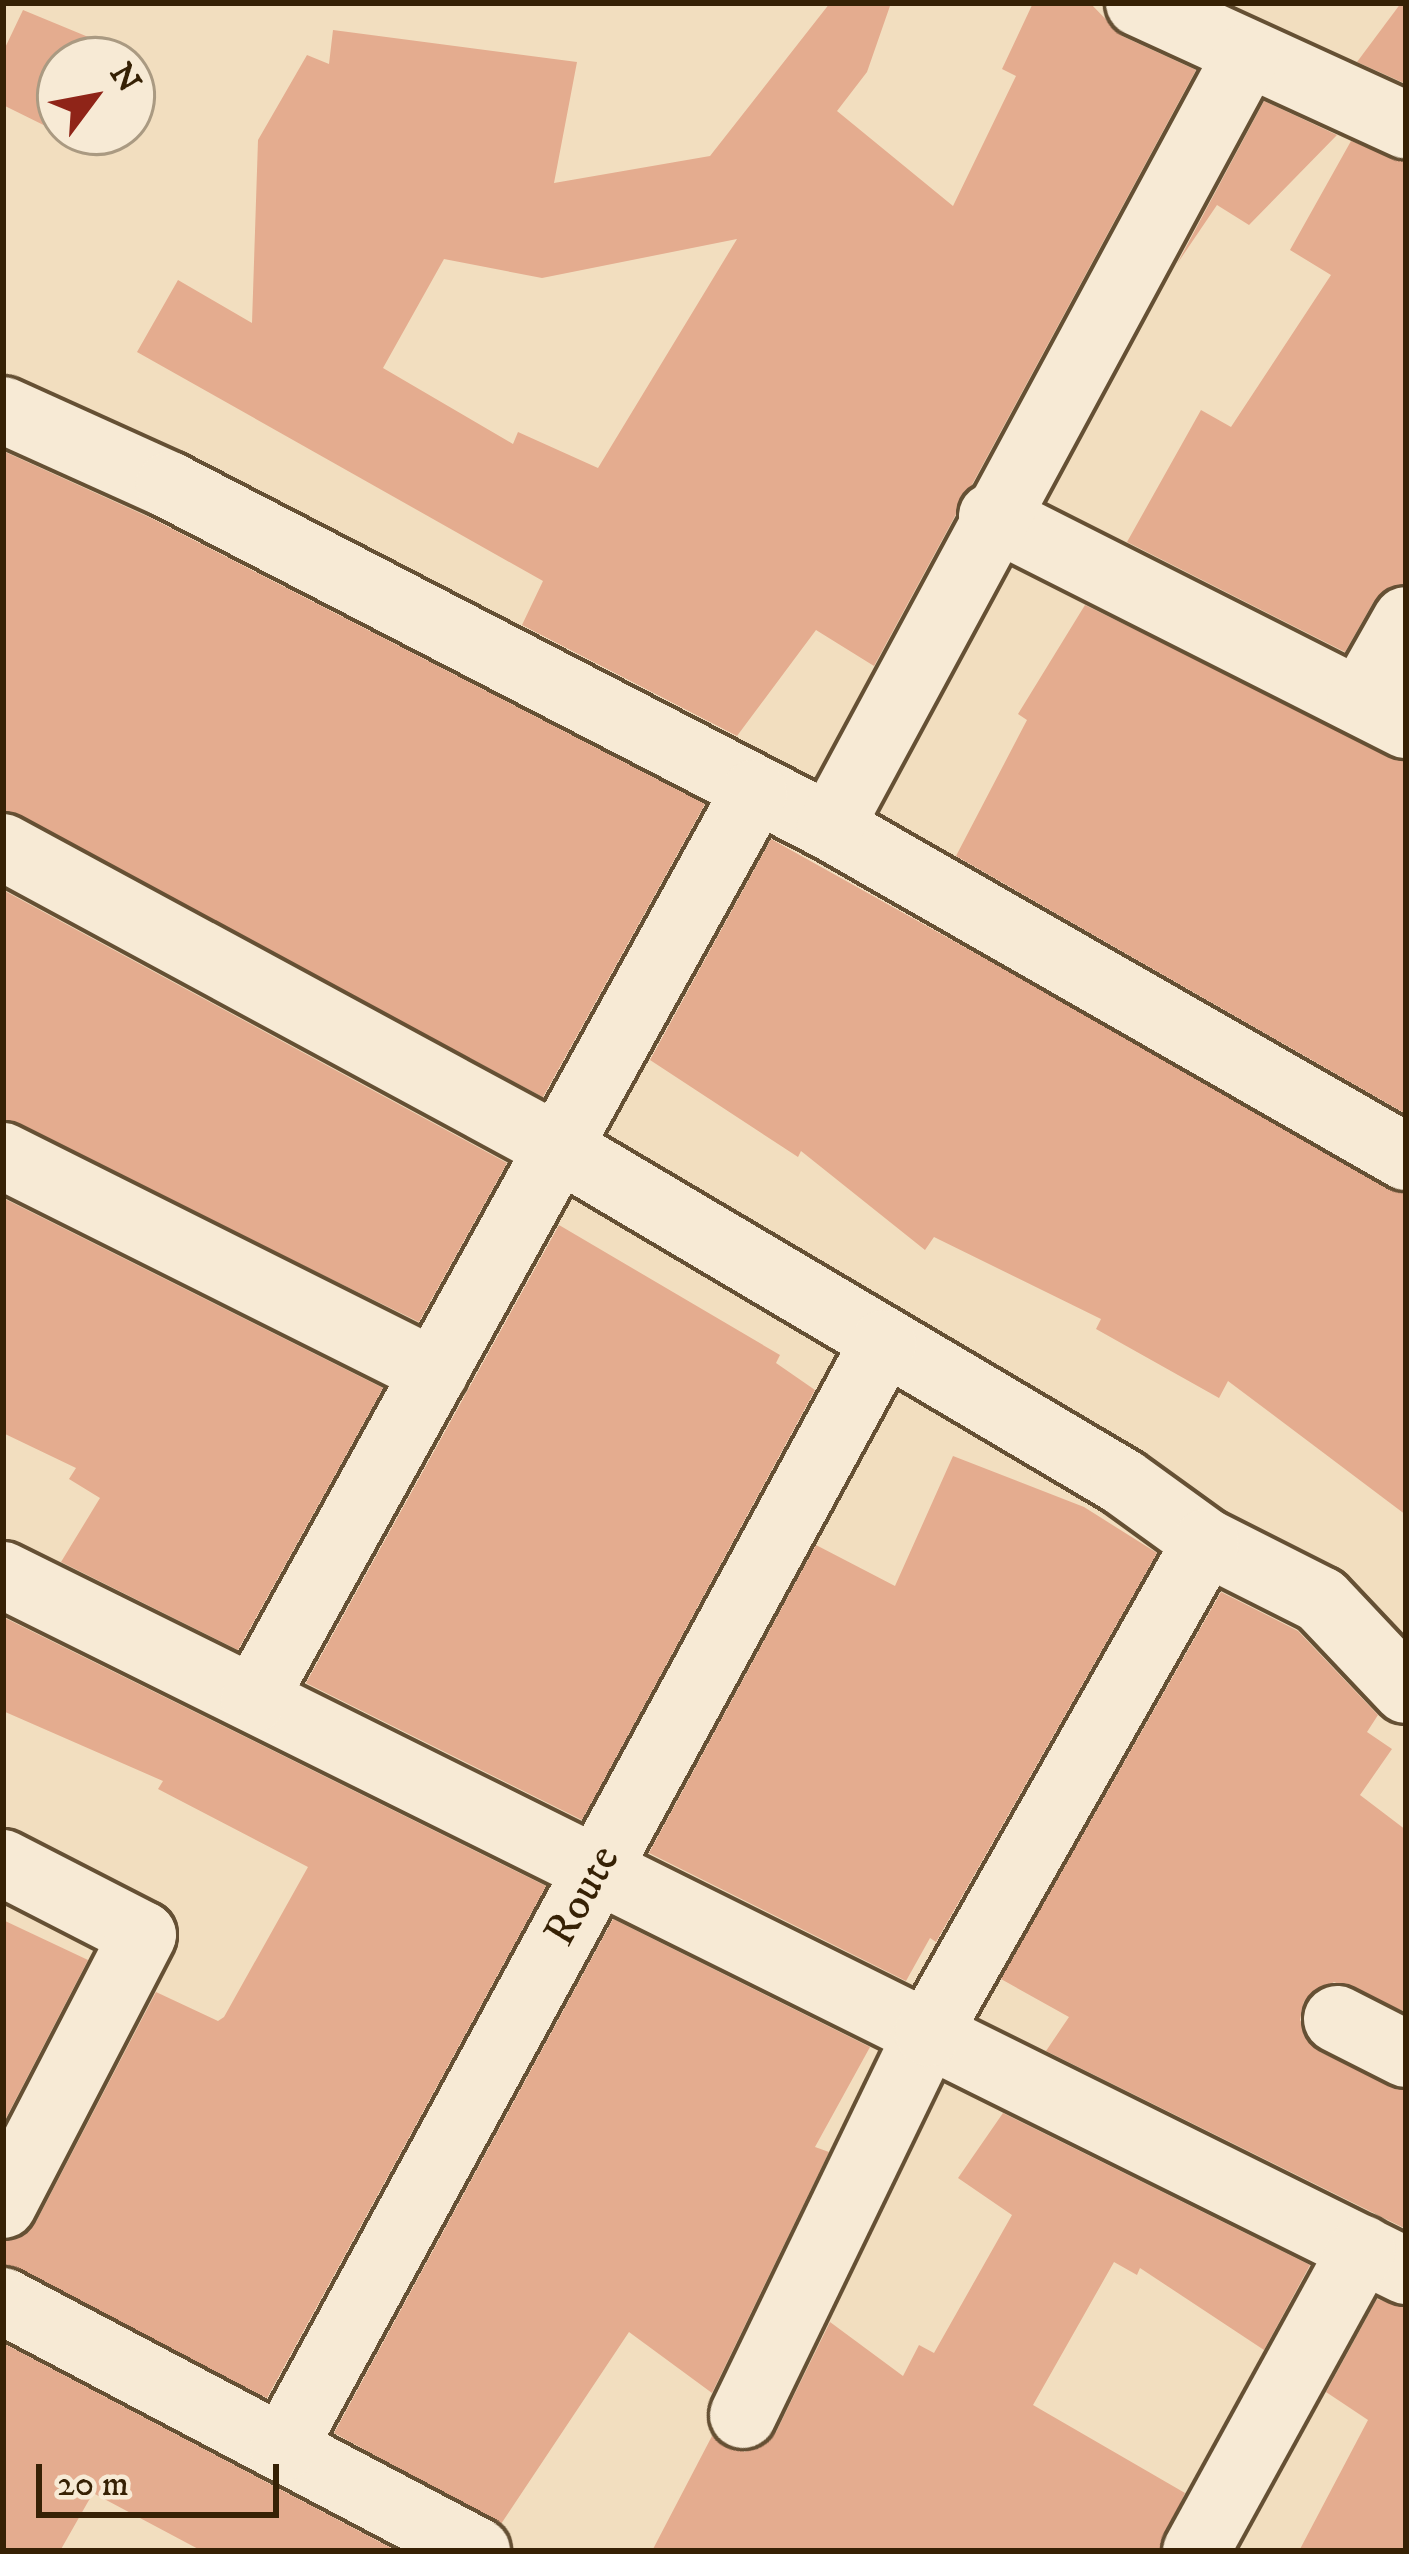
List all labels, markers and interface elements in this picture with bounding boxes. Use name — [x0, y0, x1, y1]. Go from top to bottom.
north arrow — [36, 36, 156, 156]
text: N — [100, 56, 149, 101]
street label: Route — [534, 1836, 632, 1956]
scale bar — [42, 2440, 285, 2514]
text: 20 m — [57, 2462, 129, 2507]

